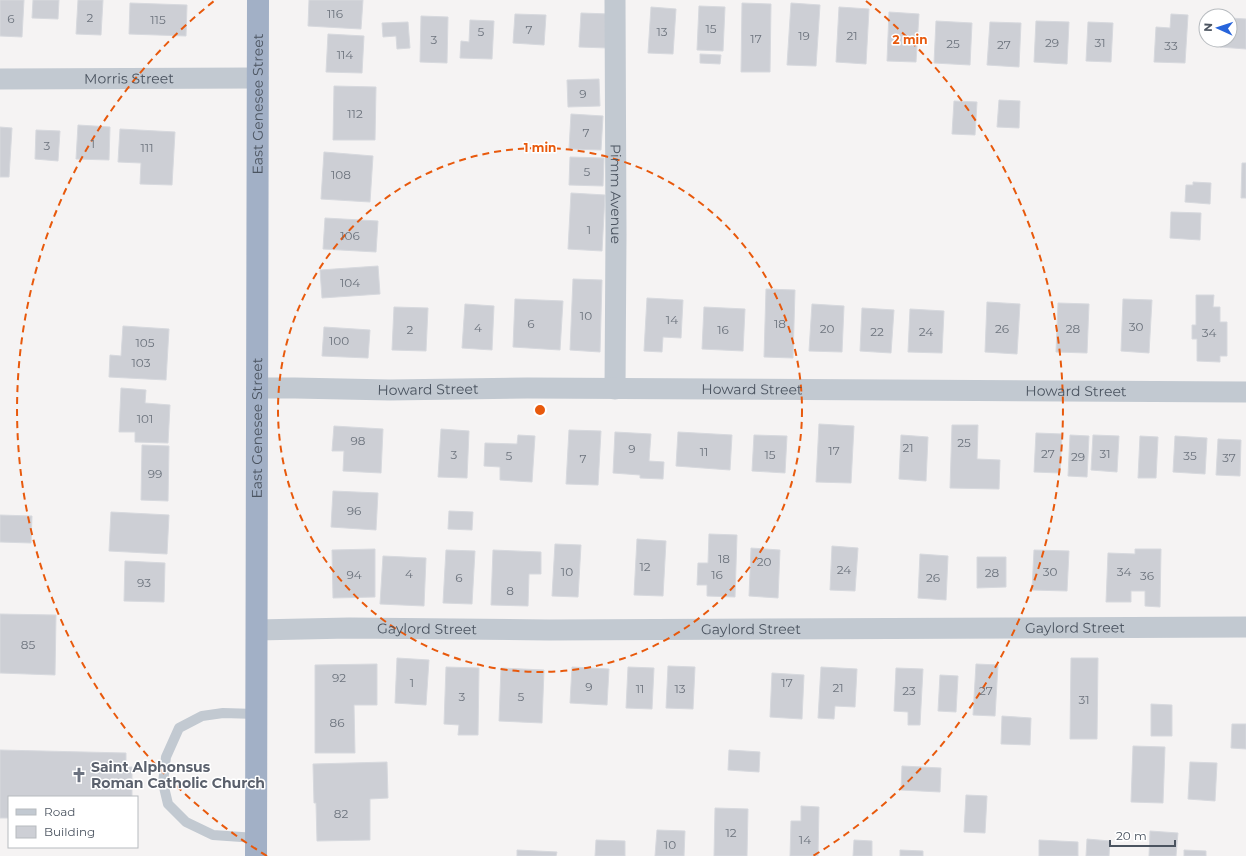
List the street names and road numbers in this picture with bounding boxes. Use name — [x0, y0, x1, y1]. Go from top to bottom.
street label: East Genesee Street — [249, 33, 267, 174]
street label: Morris Street — [84, 69, 174, 88]
street label: Pimm Avenue — [607, 144, 625, 244]
street label: East Genesee Street — [248, 357, 266, 498]
street label: Howard Street — [377, 380, 479, 399]
street label: Howard Street — [701, 380, 803, 399]
street label: Howard Street — [1025, 382, 1127, 400]
street label: Gaylord Street — [377, 619, 477, 638]
street label: Gaylord Street — [1025, 619, 1125, 637]
street label: Gaylord Street — [701, 620, 801, 638]

